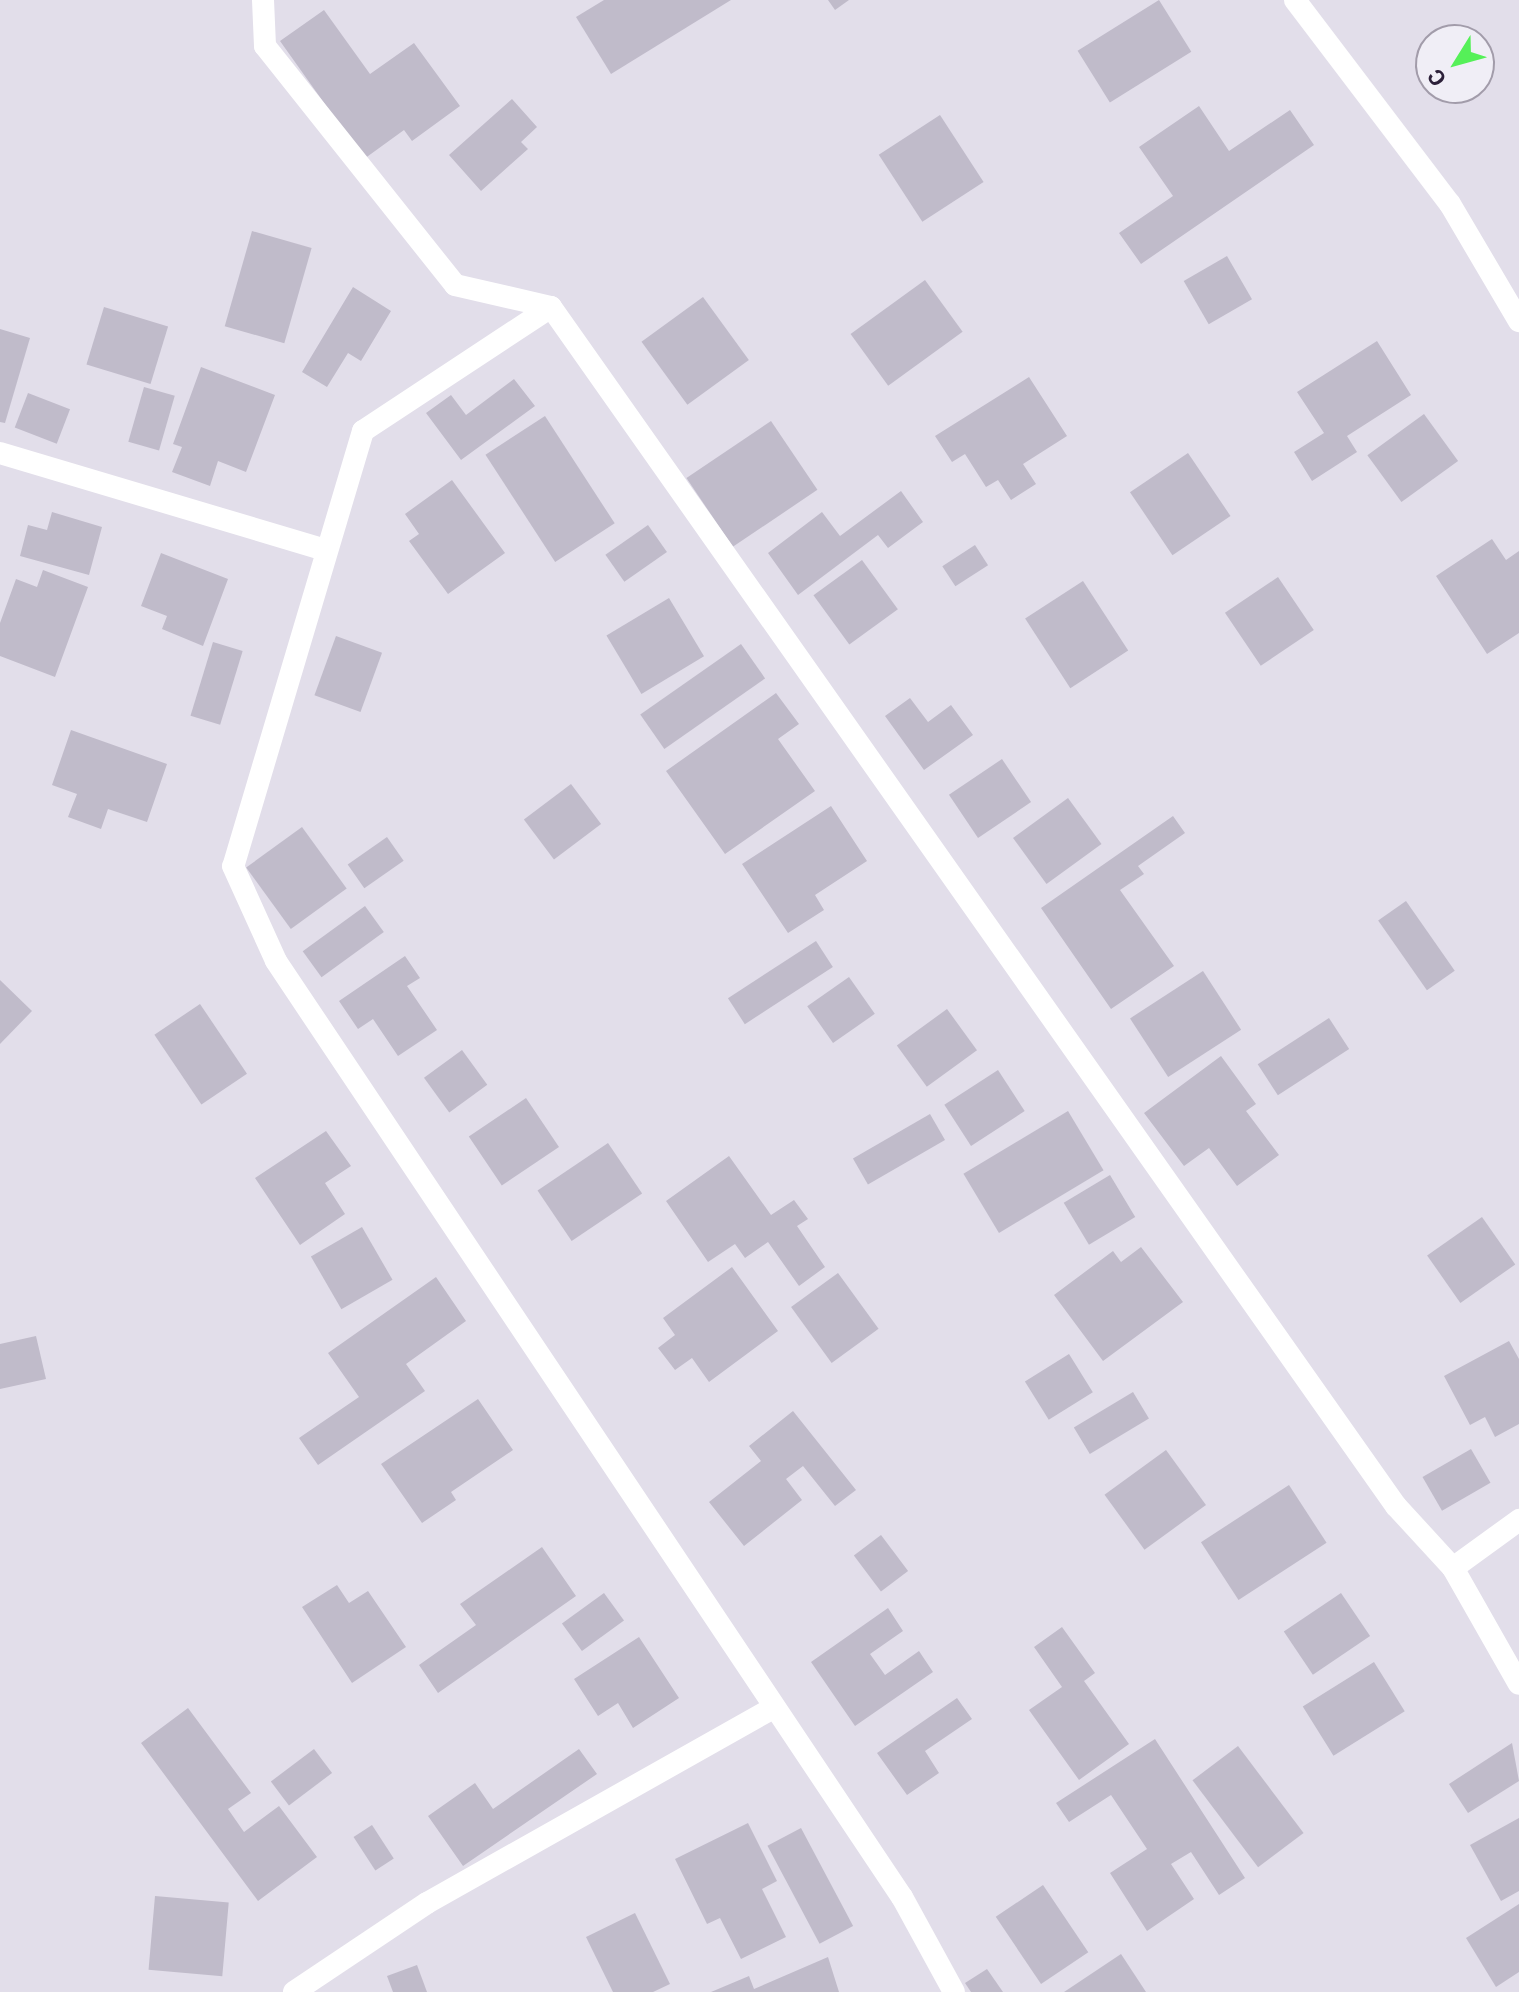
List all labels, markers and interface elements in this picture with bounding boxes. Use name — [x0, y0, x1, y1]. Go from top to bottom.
north arrow — [1415, 24, 1495, 104]
text: С — [1423, 64, 1451, 91]

